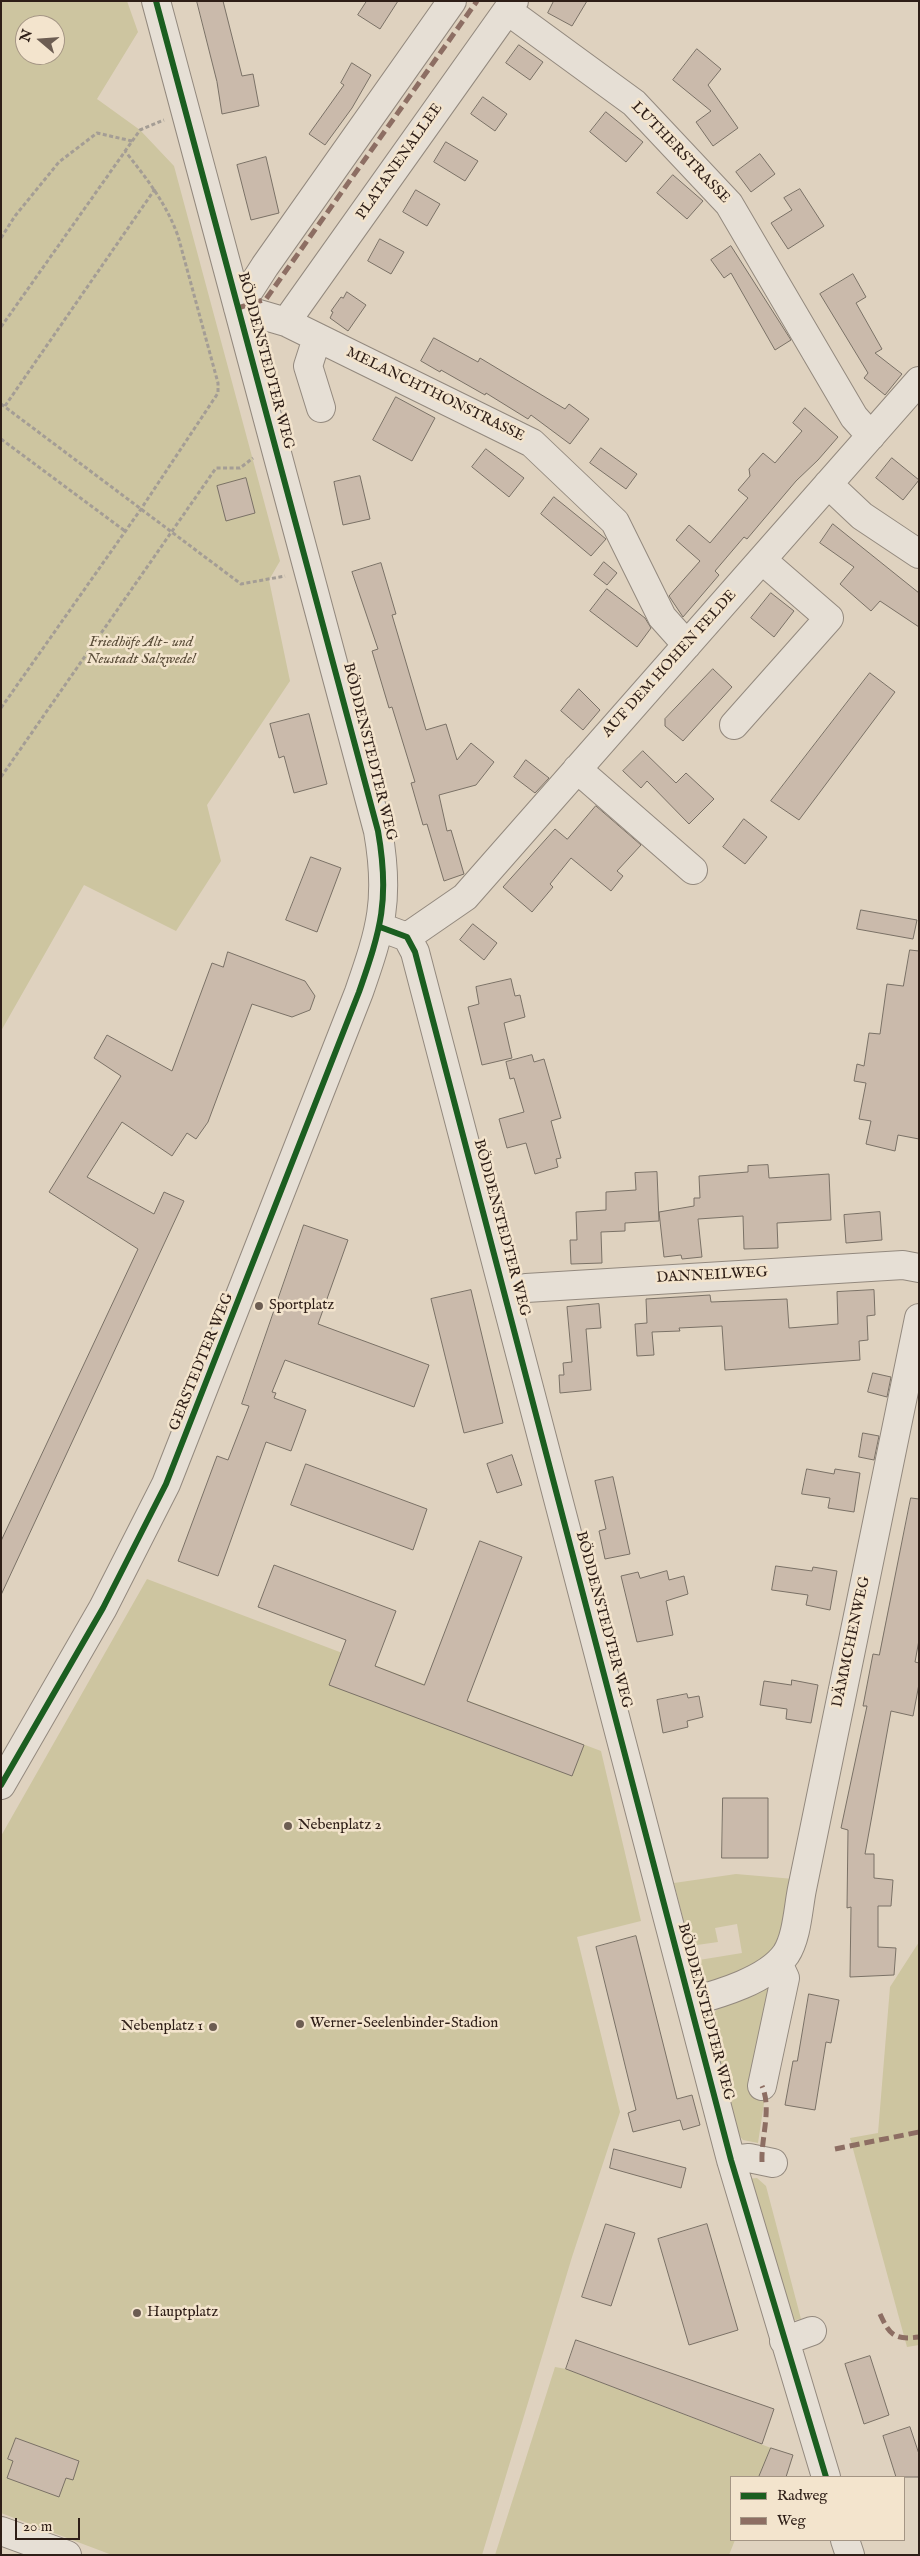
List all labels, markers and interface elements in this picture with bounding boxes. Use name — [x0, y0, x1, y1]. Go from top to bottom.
north arrow — [15, 15, 65, 65]
text: N — [16, 27, 37, 44]
street label: LUTHERSTRASSE — [627, 98, 733, 208]
street label: PLATANENALLEE — [353, 100, 447, 224]
street label: BÖDDENSTEDTER WEG — [233, 270, 297, 452]
street label: MELANCHTHONSTRASSE — [343, 344, 527, 446]
street label: AUF DEM HOHEN FELDE — [599, 587, 741, 741]
park label: Friedhöfe Alt- und Neustadt Salzwedel — [86, 634, 196, 669]
street label: BÖDDENSTEDTER WEG — [338, 661, 400, 843]
street label: BÖDDENSTEDTER WEG — [469, 1137, 533, 1319]
street label: DANNEILWEG — [656, 1264, 768, 1288]
street label: GERSTEDTER WEG — [166, 1290, 238, 1434]
place label: Sportplatz — [269, 1297, 334, 1315]
marker: Sportplatz — [253, 1300, 265, 1312]
street label: BÖDDENSTEDTER WEG — [571, 1529, 635, 1711]
street label: DÄMMCHENWEG — [829, 1575, 875, 1709]
place label: Nebenplatz 2 — [298, 1817, 381, 1835]
marker: Nebenplatz 2 — [282, 1820, 294, 1832]
street label: BÖDDENSTEDTER WEG — [673, 1921, 737, 2103]
place label: Werner-Seelenbinder-Stadion — [310, 2015, 498, 2033]
place label: Nebenplatz 1 — [121, 2018, 203, 2036]
marker: Werner-Seelenbinder-Stadion — [294, 2018, 306, 2030]
marker: Nebenplatz 1 — [207, 2021, 219, 2033]
place label: Hauptplatz — [147, 2304, 218, 2322]
marker: Hauptplatz — [131, 2307, 143, 2319]
legend — [730, 2476, 905, 2541]
text: Radweg — [777, 2486, 828, 2505]
scale bar — [18, 2508, 82, 2540]
text: Weg — [777, 2511, 806, 2530]
text: 20 m — [23, 2517, 52, 2536]

